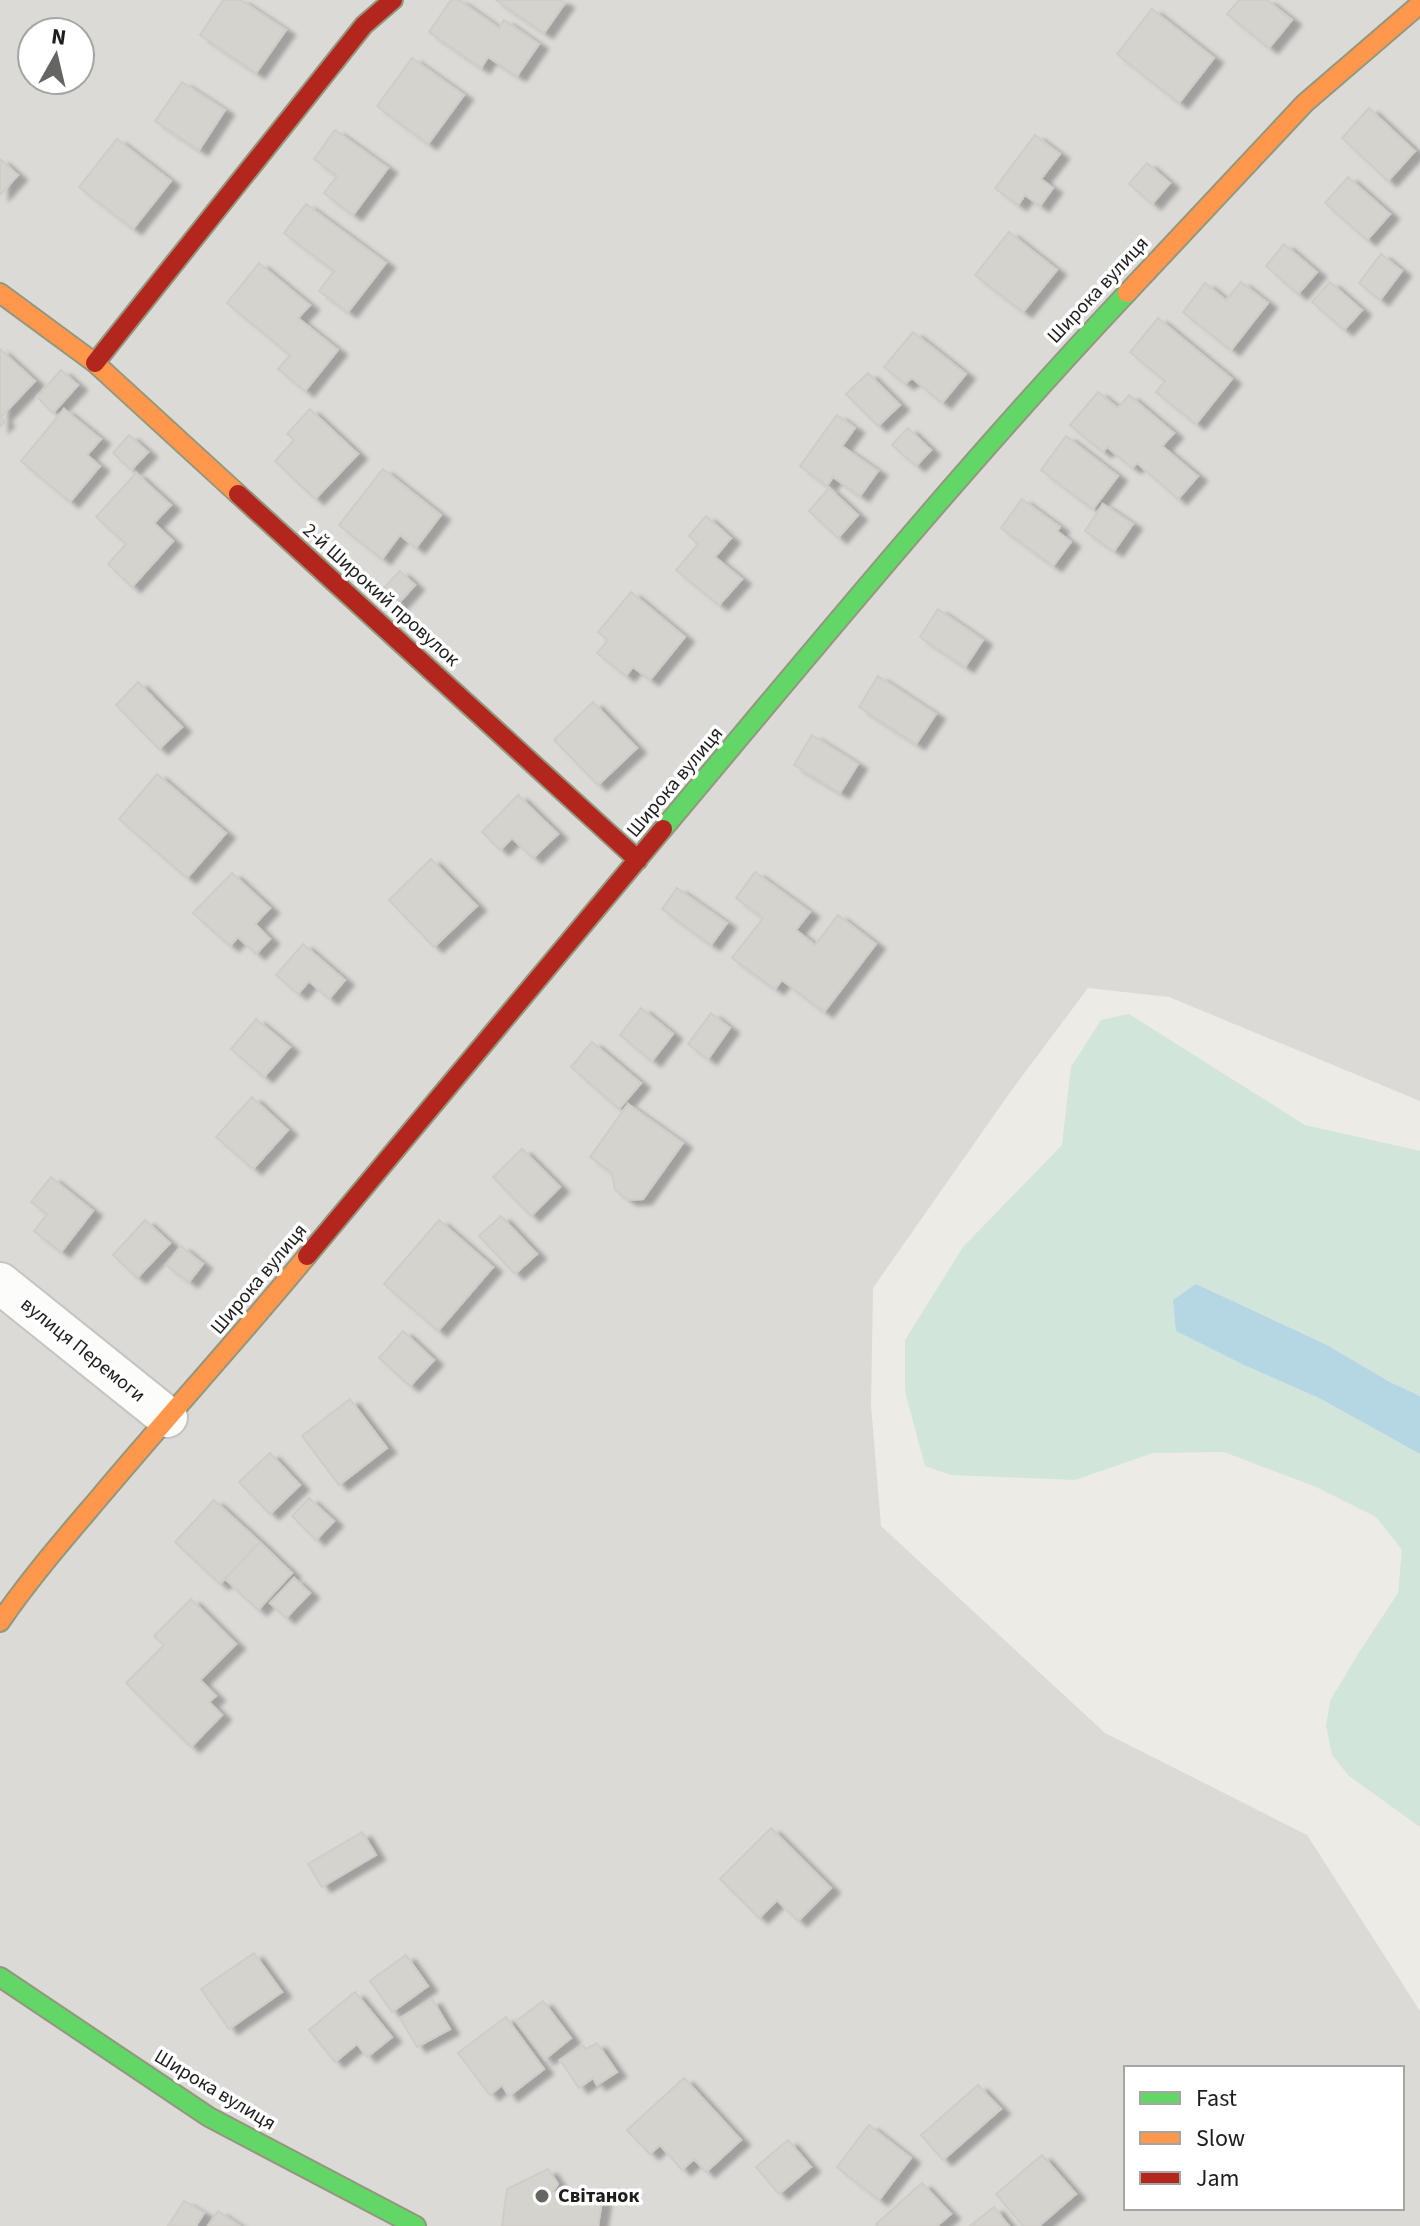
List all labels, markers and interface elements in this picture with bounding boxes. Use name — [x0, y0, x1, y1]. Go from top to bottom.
north arrow — [16, 16, 96, 96]
text: N — [49, 20, 68, 54]
street label: Широка вулиця — [1041, 230, 1155, 350]
street label: 2-й Широкий провулок — [296, 517, 466, 673]
street label: Широка вулиця — [620, 720, 730, 844]
street label: Широка вулиця — [204, 1217, 314, 1341]
street label: вулиця Перемоги — [15, 1291, 151, 1409]
street label: Широка вулиця — [149, 2043, 281, 2137]
legend — [1124, 2066, 1404, 2210]
text: Fast — [1196, 2081, 1237, 2116]
text: Slow — [1196, 2121, 1245, 2156]
text: Jam — [1196, 2161, 1240, 2196]
place label: Світанок — [558, 2182, 639, 2210]
marker: Світанок — [533, 2187, 551, 2205]

